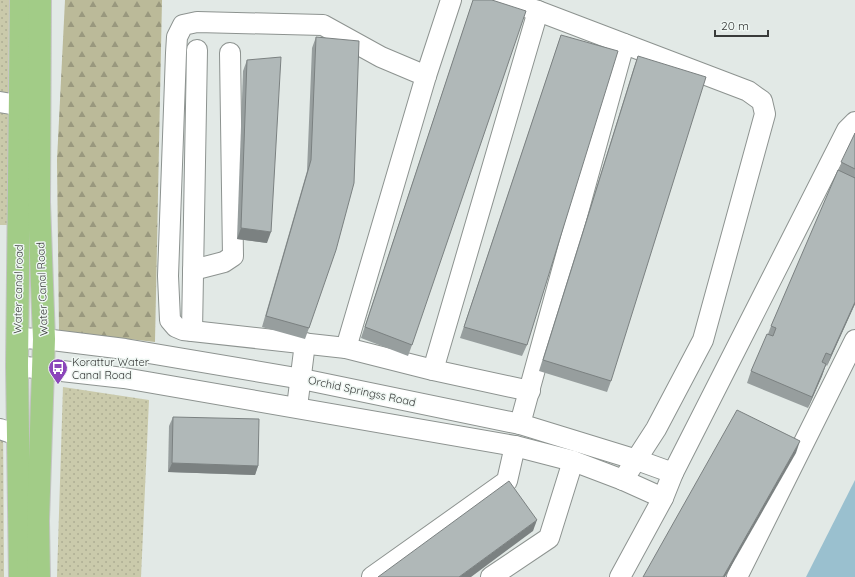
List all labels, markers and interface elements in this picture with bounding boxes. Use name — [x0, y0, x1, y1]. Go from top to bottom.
scale bar — [715, 12, 768, 38]
text: 20 m — [721, 18, 749, 33]
street label: Water Canal Road — [33, 242, 51, 336]
street label: Water canal road — [10, 244, 26, 334]
place label: Korattur Water Canal Road — [72, 355, 150, 382]
bus stop icon: Korattur Water Canal Road — [47, 357, 69, 385]
street label: Orchid Springss Road — [307, 373, 417, 409]

